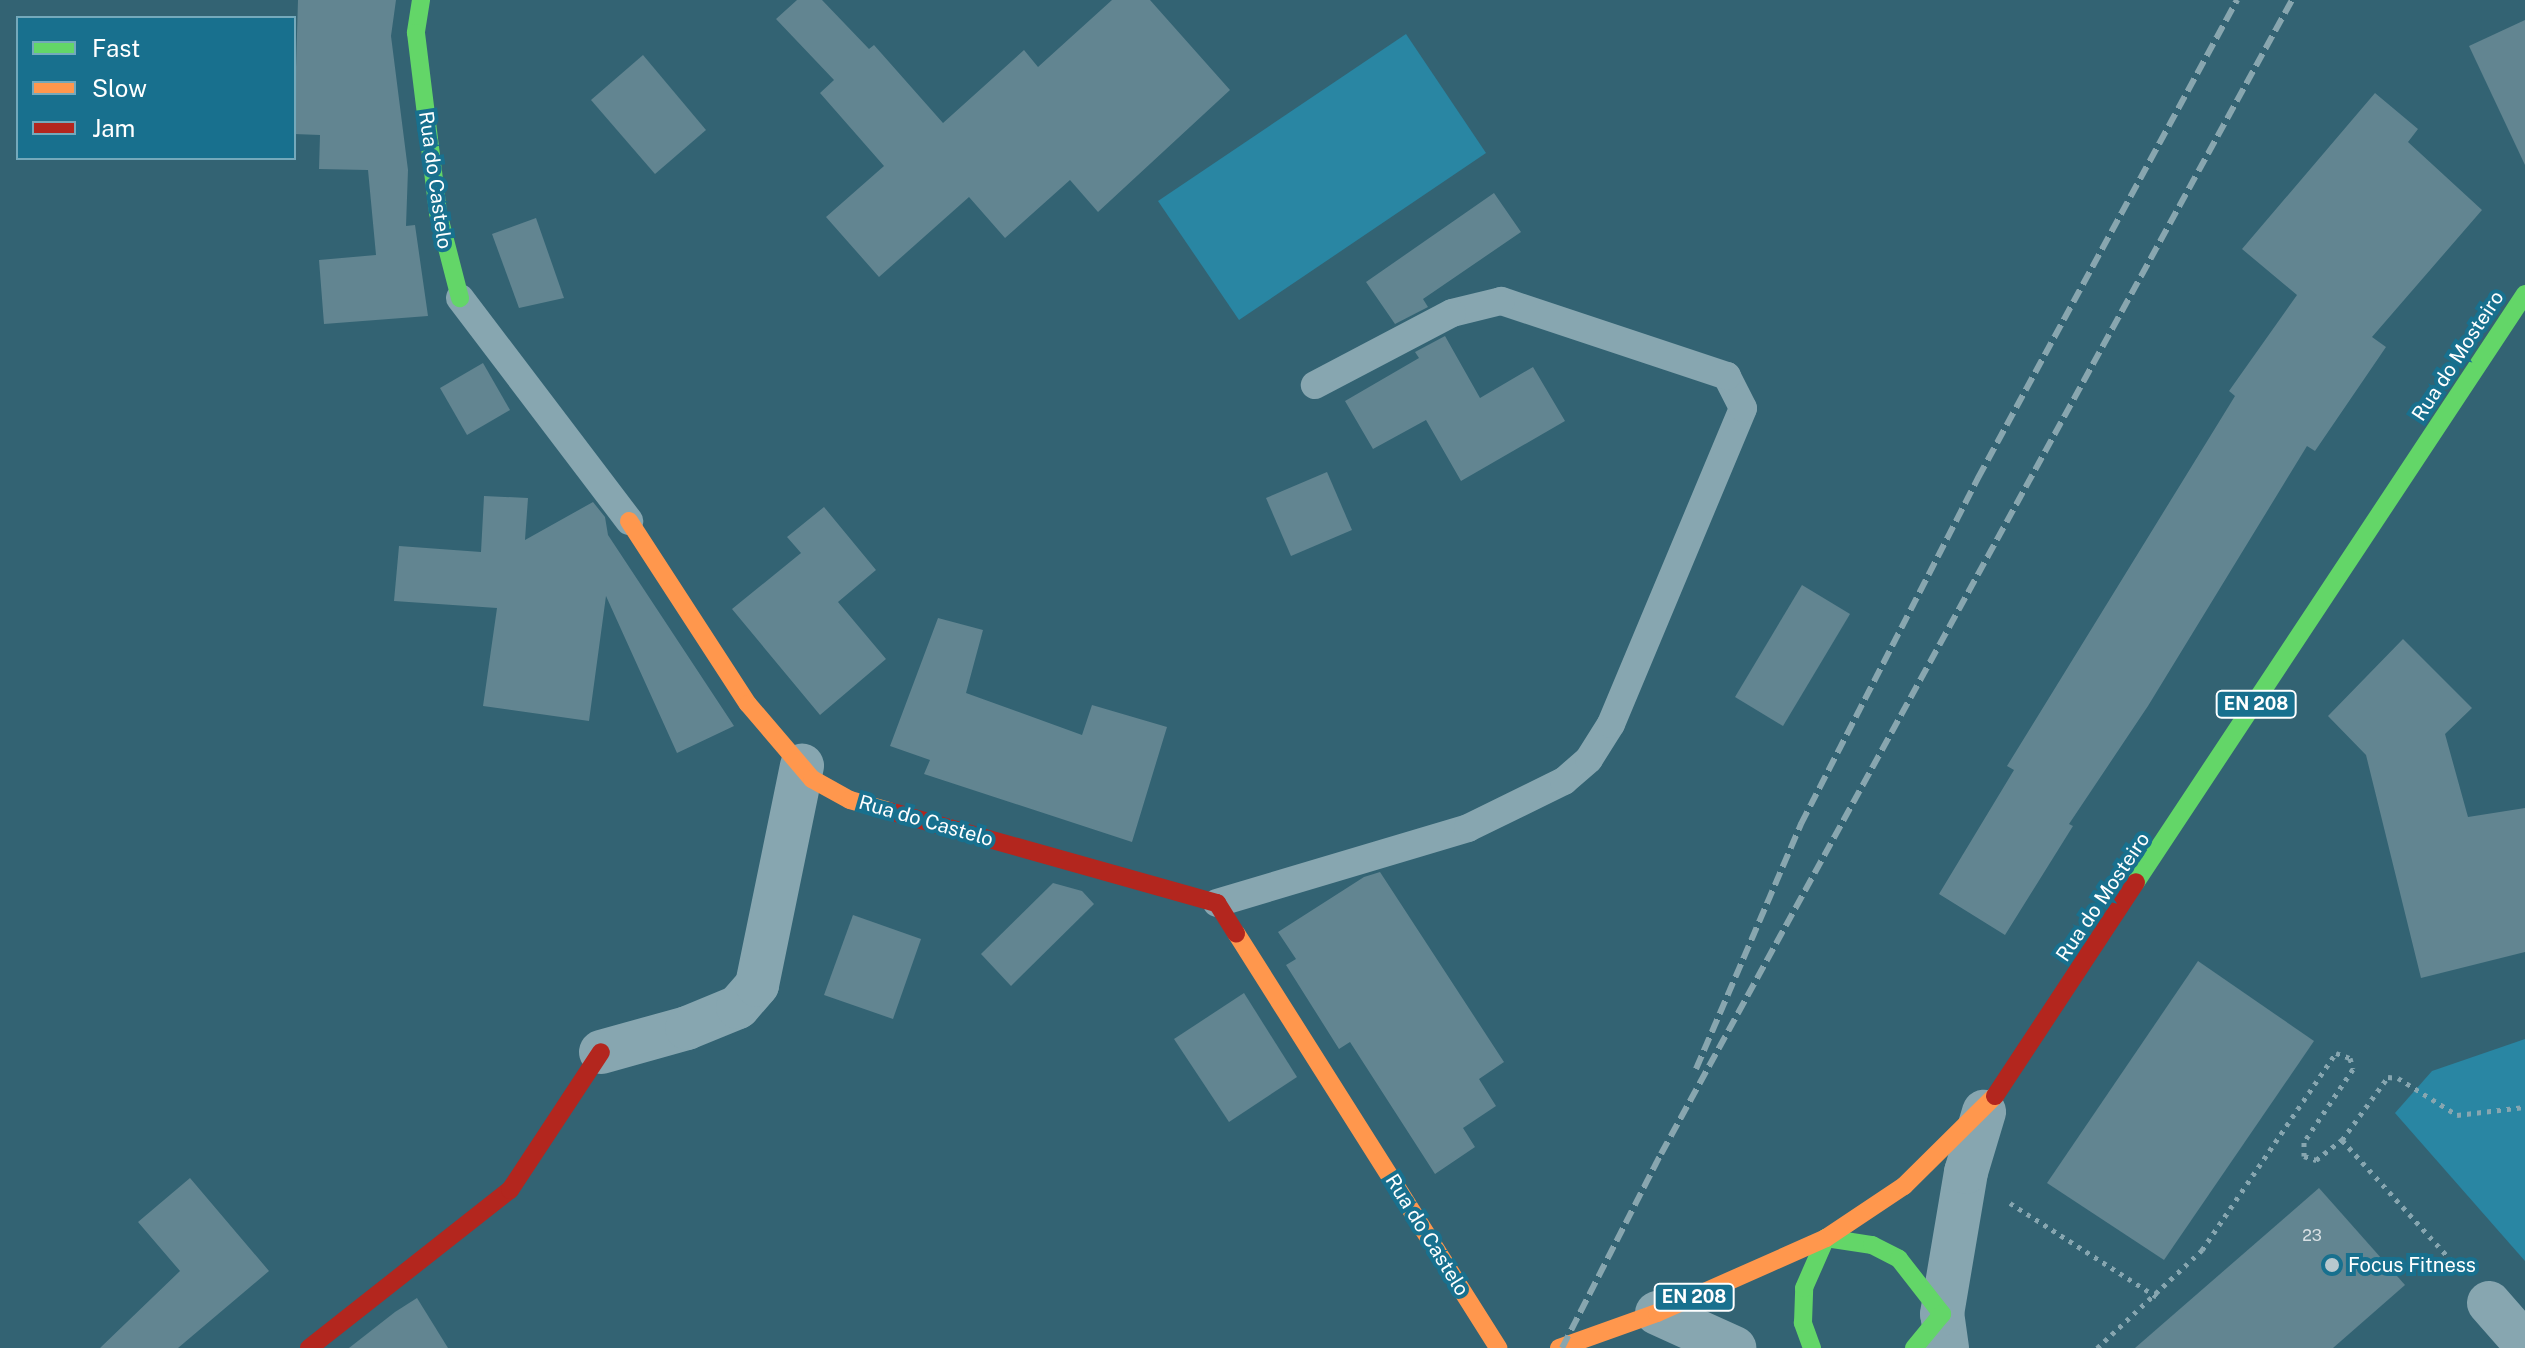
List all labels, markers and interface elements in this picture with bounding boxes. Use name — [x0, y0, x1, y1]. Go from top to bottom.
legend — [16, 16, 296, 160]
text: Fast — [92, 34, 140, 62]
text: Slow — [92, 74, 147, 102]
street label: Rua do Castelo — [413, 109, 457, 251]
text: Jam — [92, 114, 135, 142]
street label: Rua do Mosteiro — [2407, 286, 2509, 426]
road number: EN 208 — [2214, 690, 2298, 718]
street label: Rua do Castelo — [856, 790, 996, 852]
street label: Rua do Mosteiro — [2051, 828, 2155, 966]
street label: Rua do Castelo — [1380, 1170, 1474, 1300]
house number: 23 — [2302, 1226, 2322, 1246]
place label: Focus Fitness — [2348, 1253, 2476, 1277]
marker: Focus Fitness — [2323, 1256, 2341, 1274]
road number: EN 208 — [1652, 1283, 1736, 1311]

